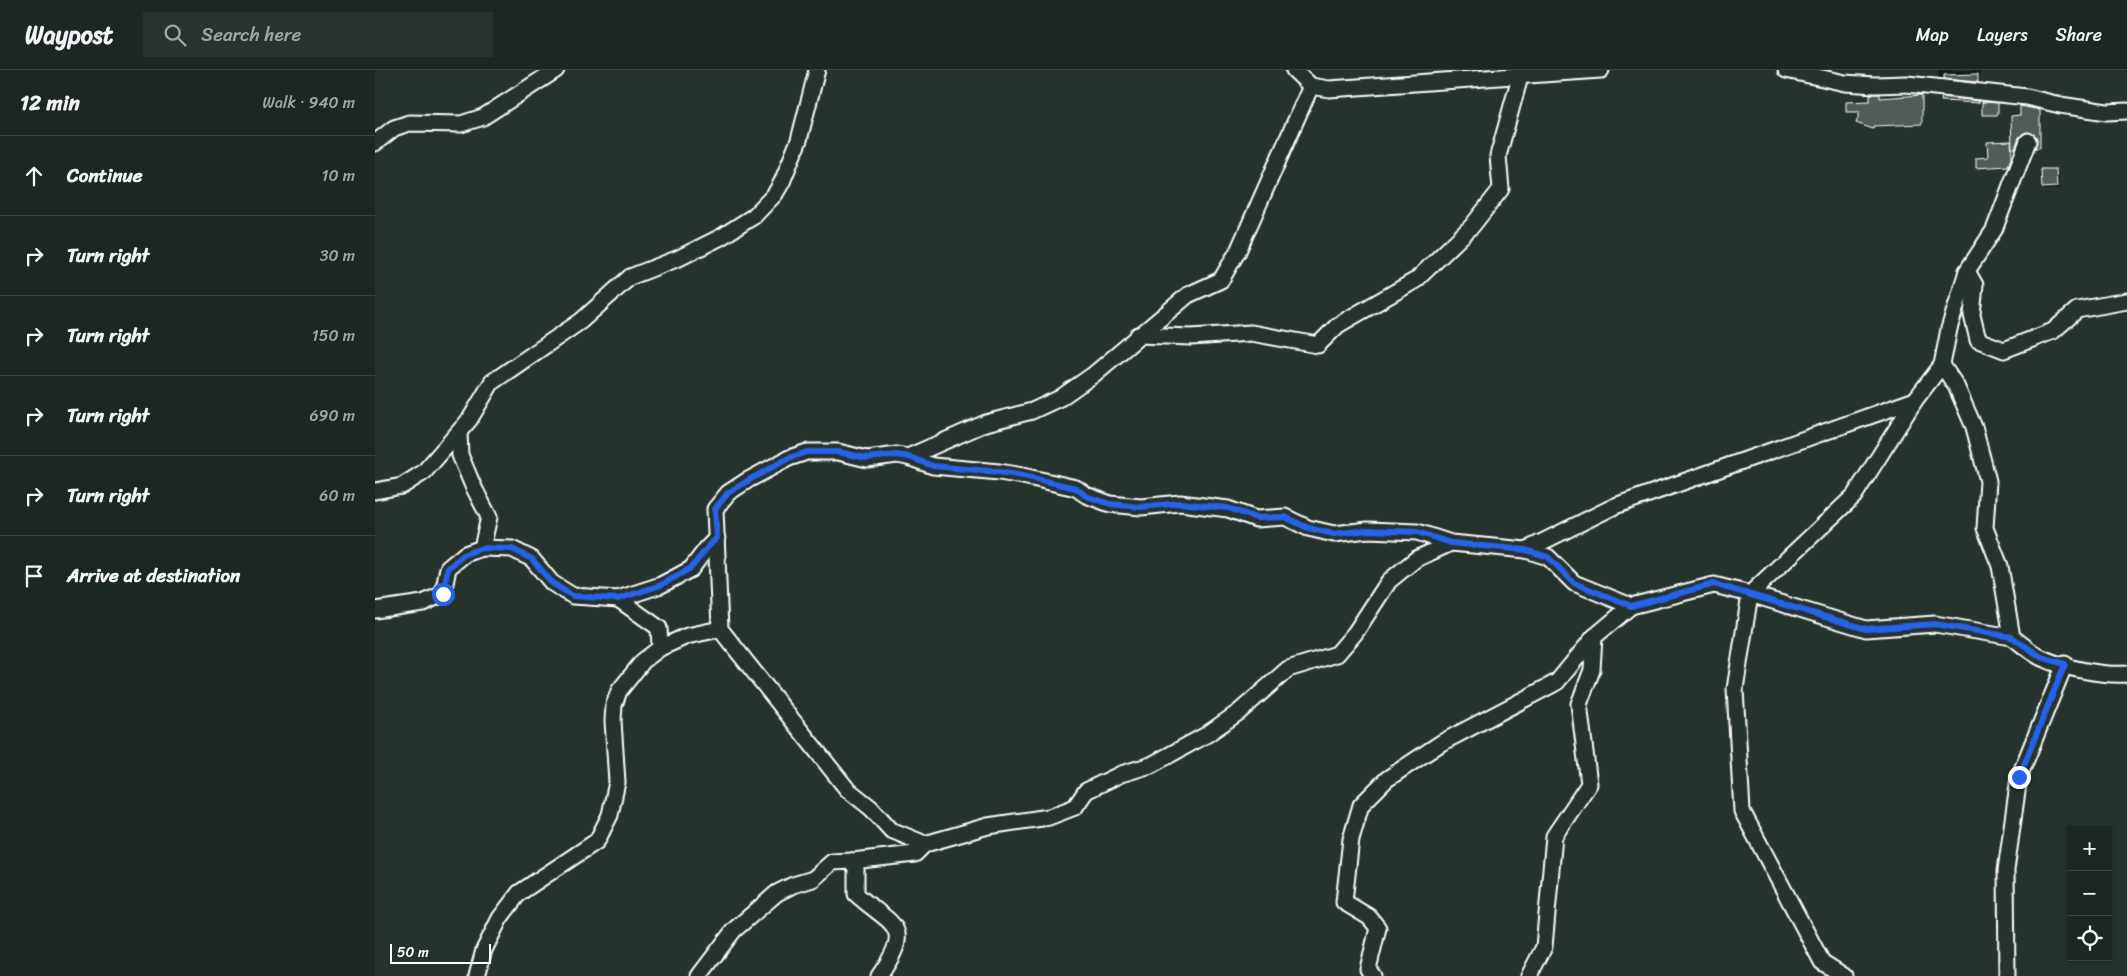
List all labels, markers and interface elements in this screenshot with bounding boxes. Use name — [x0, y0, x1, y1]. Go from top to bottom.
search box — [143, 12, 493, 57]
text: Waypost — [25, 14, 113, 56]
text: Search here — [201, 18, 301, 51]
text: Map — [1916, 19, 1949, 51]
text: Layers — [1977, 19, 2028, 51]
text: Share — [2056, 19, 2102, 51]
icon: search — [161, 21, 189, 49]
text: 12 min — [20, 84, 80, 122]
text: Walk · 940 m — [263, 88, 355, 117]
text: Continue — [67, 159, 143, 192]
text: 10 m — [322, 161, 355, 190]
icon: ahead — [20, 162, 48, 190]
text: Turn right — [67, 239, 149, 272]
text: 30 m — [320, 241, 355, 270]
icon: right — [20, 242, 48, 270]
text: Turn right — [67, 319, 149, 352]
text: 150 m — [312, 321, 355, 350]
icon: right — [20, 322, 48, 350]
text: Turn right — [67, 399, 149, 432]
text: 690 m — [310, 401, 355, 430]
icon: right — [20, 402, 48, 430]
text: Turn right — [67, 479, 149, 512]
text: 60 m — [319, 481, 355, 510]
icon: right — [20, 482, 48, 510]
text: Arrive at destination — [67, 559, 240, 592]
icon: arrive — [20, 562, 48, 590]
route start — [432, 583, 455, 606]
route end — [2008, 766, 2031, 789]
map controls — [2067, 826, 2112, 961]
button: + — [2067, 826, 2112, 871]
button: − — [2067, 871, 2112, 916]
button: locate — [2067, 916, 2112, 961]
text: 50 m — [397, 940, 429, 965]
scale bar — [390, 941, 491, 964]

